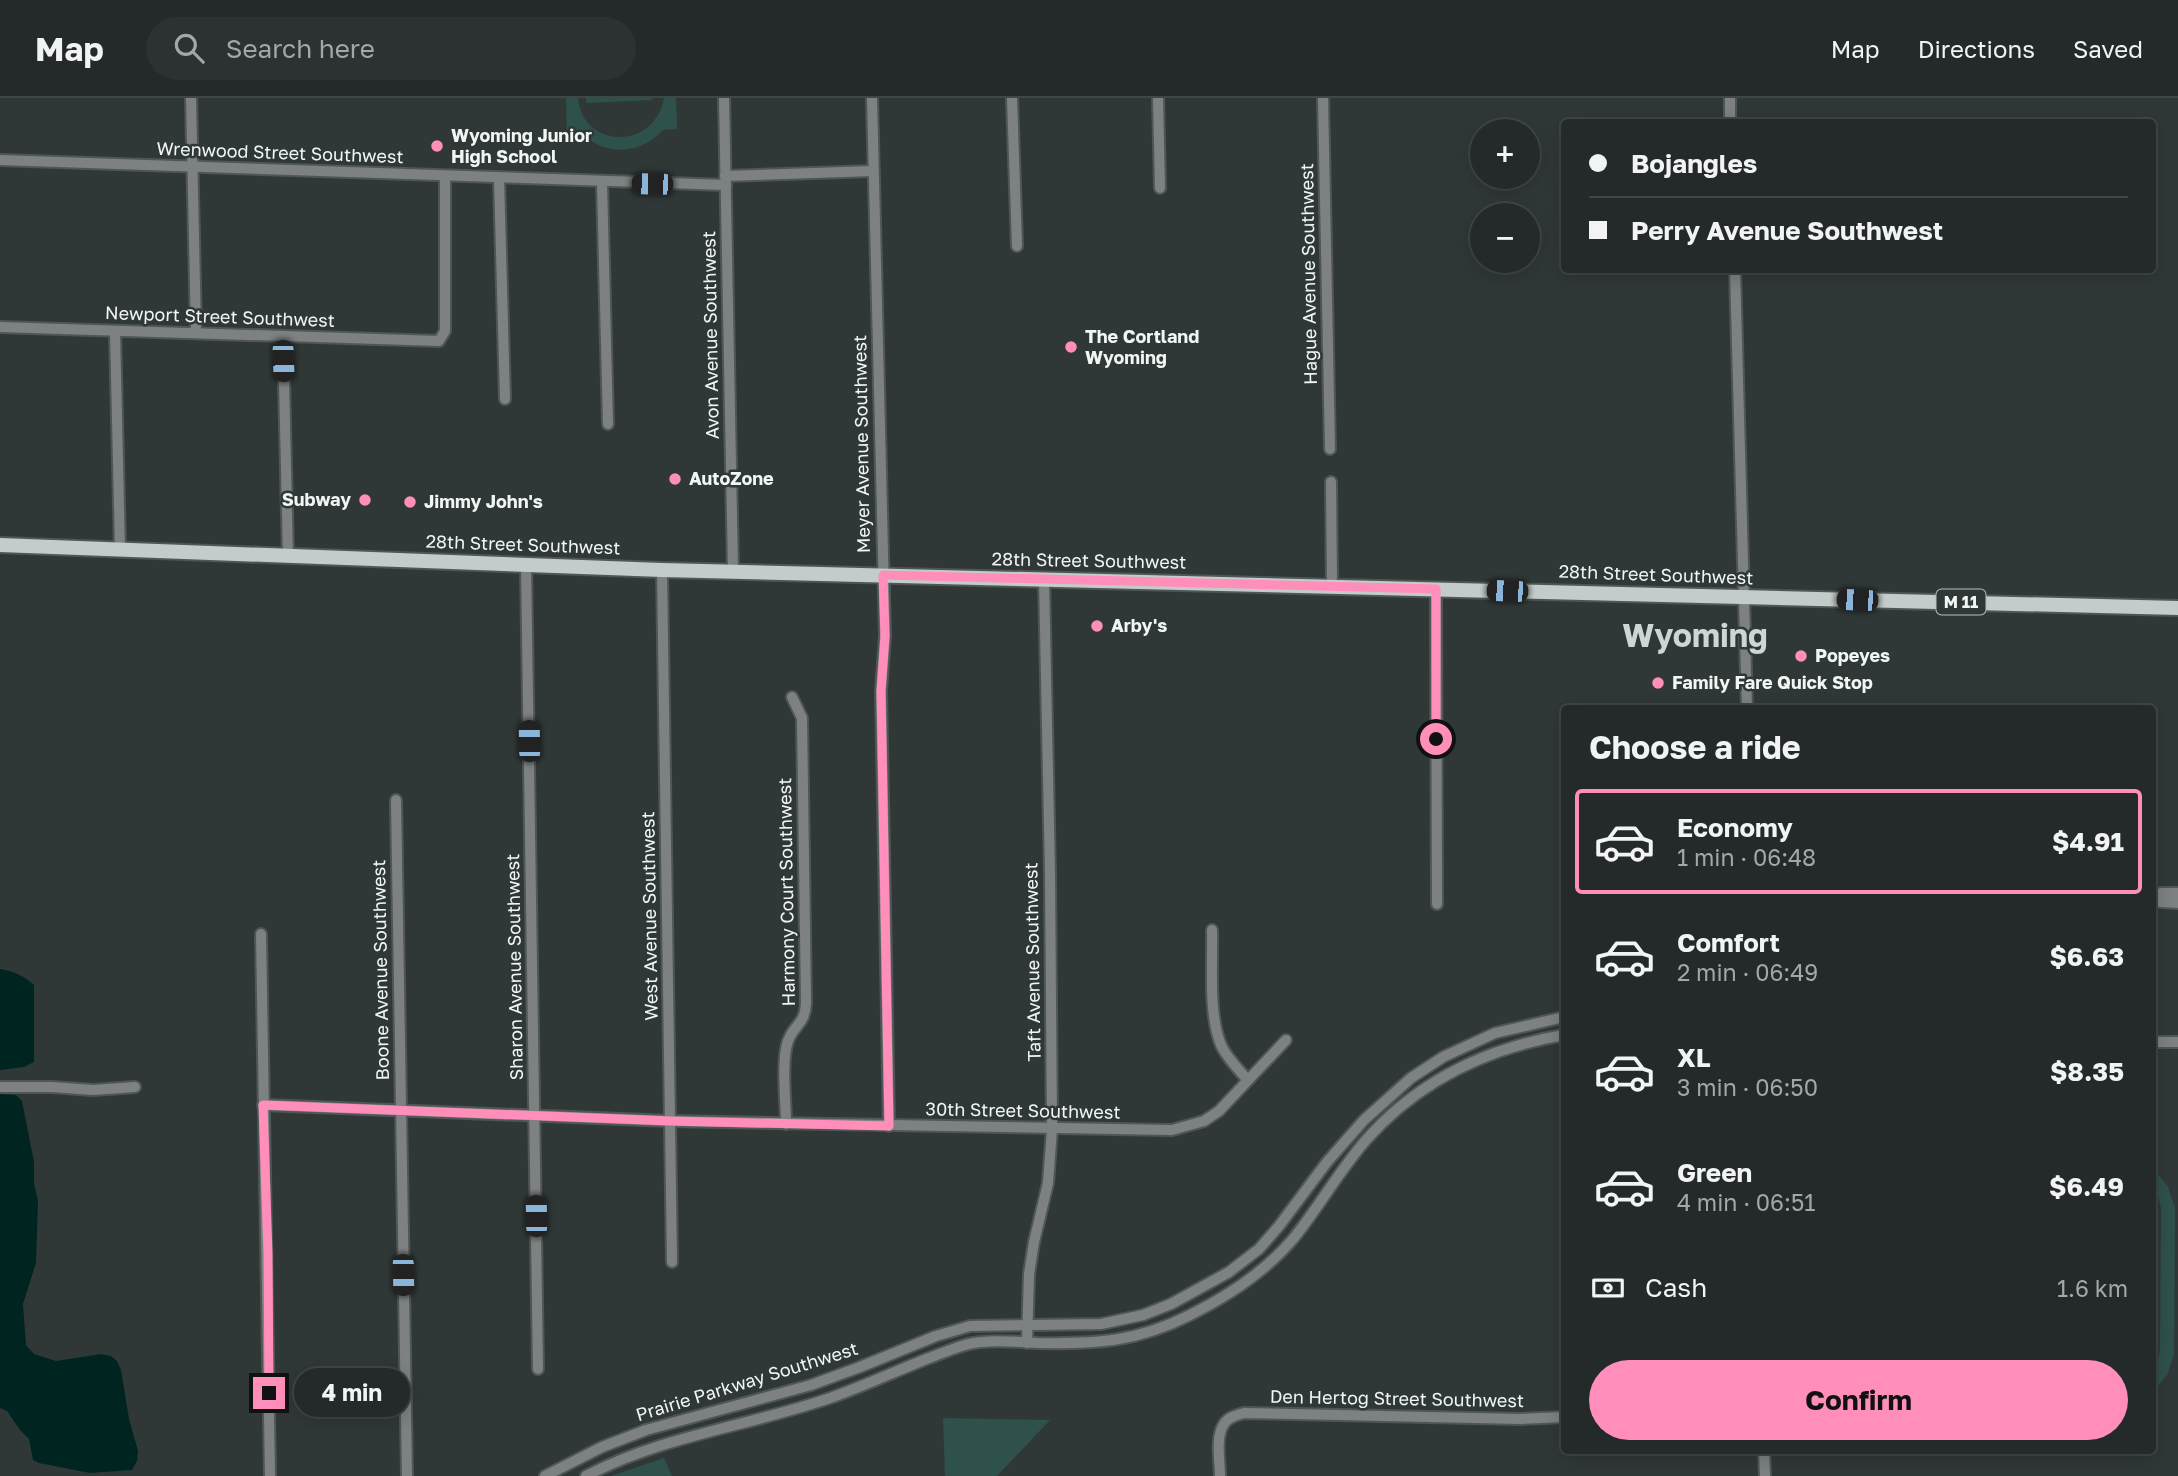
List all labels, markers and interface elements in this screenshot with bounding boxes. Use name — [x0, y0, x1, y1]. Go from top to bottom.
search box — [146, 17, 636, 80]
text: Map — [35, 29, 104, 68]
icon: search — [170, 29, 208, 67]
text: Search here — [226, 33, 375, 64]
text: Map — [1831, 34, 1880, 63]
text: Directions — [1918, 34, 2035, 63]
text: Saved — [2073, 34, 2143, 63]
map controls — [1470, 119, 1540, 273]
button: + — [1470, 119, 1540, 189]
place label: Wyoming Junior High School — [451, 124, 592, 167]
street label: Wrenwood Street Southwest — [156, 137, 404, 167]
marker: Wyoming Junior High School — [429, 138, 445, 154]
text: Bojangles — [1631, 148, 1757, 179]
street label: Hague Avenue Southwest — [1295, 163, 1321, 385]
car — [631, 173, 674, 195]
button: − — [1470, 203, 1540, 273]
text: Perry Avenue Southwest — [1631, 215, 1943, 246]
street label: Avon Avenue Southwest — [697, 231, 723, 439]
street label: Newport Street Southwest — [105, 301, 335, 331]
place label: The Cortland Wyoming — [1085, 325, 1199, 368]
street label: Meyer Avenue Southwest — [848, 335, 874, 553]
marker: The Cortland Wyoming — [1063, 339, 1079, 355]
car — [272, 340, 295, 382]
place label: AutoZone — [689, 467, 774, 489]
marker: AutoZone — [667, 471, 683, 487]
place label: Subway — [282, 488, 351, 510]
place label: Jimmy John's — [424, 490, 543, 512]
marker: Subway — [357, 492, 373, 508]
marker: Jimmy John's — [402, 494, 418, 510]
street label: 28th Street Southwest — [425, 530, 621, 558]
street label: 28th Street Southwest — [991, 547, 1187, 573]
street label: 28th Street Southwest — [1558, 560, 1754, 588]
car — [1486, 580, 1529, 602]
car — [1836, 589, 1879, 611]
road number: M 11 — [1937, 589, 1986, 614]
place label: Arby's — [1111, 614, 1167, 636]
district label: Wyoming — [1622, 616, 1768, 654]
marker: Arby's — [1089, 618, 1105, 634]
place label: Popeyes — [1815, 644, 1890, 666]
marker: Popeyes — [1793, 648, 1809, 664]
place label: Family Fare Quick Stop — [1672, 671, 1873, 693]
marker: Family Fare Quick Stop — [1650, 675, 1666, 691]
car — [519, 720, 540, 762]
route start — [1420, 723, 1452, 755]
text: Choose a ride — [1589, 728, 1801, 766]
street label: Harmony Court Southwest — [773, 777, 799, 1007]
icon: car — [1593, 810, 1656, 873]
street label: West Avenue Southwest — [636, 811, 662, 1021]
text: Economy — [1677, 812, 1793, 843]
text: $4.91 — [2052, 826, 2124, 857]
text: 1 min · 06:48 — [1677, 843, 1816, 871]
street label: Sharon Avenue Southwest — [501, 853, 527, 1081]
street label: Boone Avenue Southwest — [367, 860, 393, 1080]
street label: Taft Avenue Southwest — [1019, 862, 1045, 1062]
icon: car — [1593, 925, 1656, 988]
text: Comfort — [1677, 927, 1780, 958]
text: $6.63 — [2049, 941, 2124, 972]
text: 2 min · 06:49 — [1677, 958, 1818, 986]
icon: car — [1593, 1040, 1656, 1103]
text: XL — [1677, 1042, 1711, 1073]
text: $8.35 — [2050, 1056, 2124, 1087]
text: 3 min · 06:50 — [1677, 1073, 1818, 1101]
street label: 30th Street Southwest — [925, 1097, 1121, 1123]
icon: car — [1593, 1155, 1656, 1218]
text: Green — [1677, 1157, 1752, 1188]
text: $6.49 — [2049, 1171, 2124, 1202]
text: 4 min · 06:51 — [1677, 1188, 1815, 1216]
car — [526, 1195, 547, 1237]
car — [393, 1254, 414, 1296]
icon: cash — [1589, 1269, 1627, 1307]
text: Cash — [1645, 1272, 1707, 1303]
text: 1.6 km — [2057, 1274, 2128, 1302]
street label: Prairie Parkway Southwest — [633, 1337, 860, 1425]
button: Confirm — [1589, 1360, 2128, 1440]
callout: 4 min — [294, 1368, 409, 1418]
route end — [253, 1377, 285, 1409]
text: 4 min — [322, 1378, 382, 1406]
street label: Den Hertog Street Southwest — [1270, 1385, 1524, 1411]

